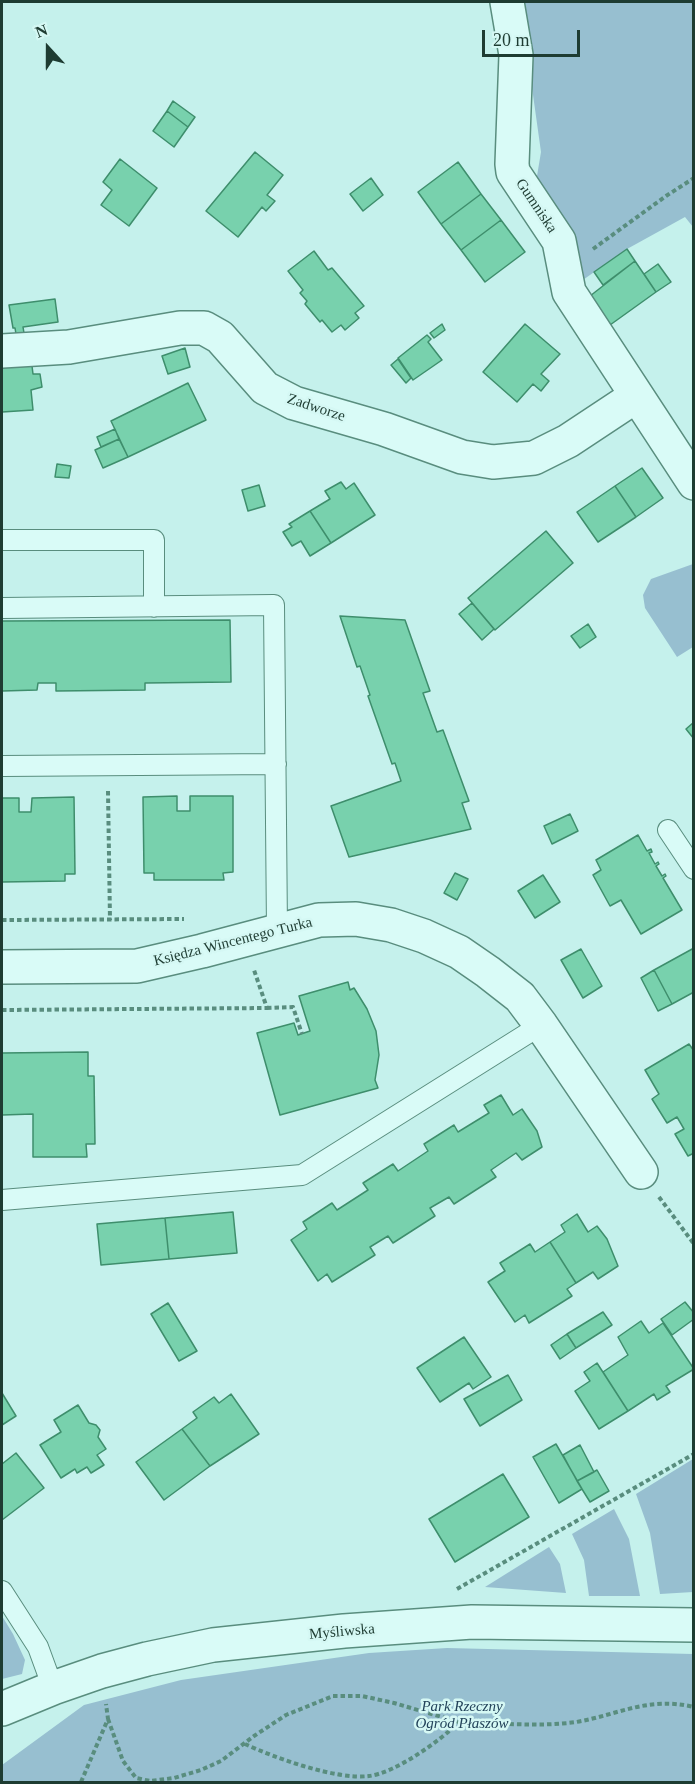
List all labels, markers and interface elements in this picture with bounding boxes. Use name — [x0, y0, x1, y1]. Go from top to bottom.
north arrow — [18, 18, 78, 78]
scale bar — [485, 18, 582, 56]
text: N — [33, 21, 50, 41]
text: 20 m — [493, 30, 530, 50]
street label: Gumniska — [511, 175, 561, 237]
street label: Zadworze — [285, 390, 347, 426]
street label: Księdza Wincentego Turka — [152, 914, 314, 970]
street label: Myśliwska — [308, 1620, 376, 1644]
park label: Park Rzeczny Ogród Płaszów — [416, 1698, 508, 1733]

